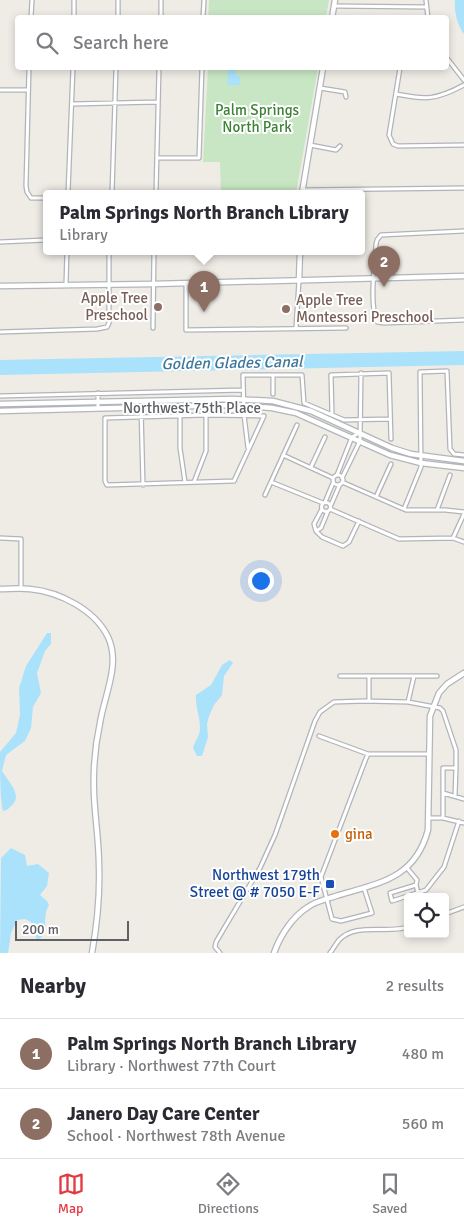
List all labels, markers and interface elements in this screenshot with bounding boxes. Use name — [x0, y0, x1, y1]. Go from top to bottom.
search box — [15, 15, 449, 70]
icon: search — [33, 29, 61, 57]
text: Search here — [73, 31, 169, 55]
park label: Palm Springs North Park — [215, 101, 300, 136]
popup — [43, 190, 365, 255]
text: Palm Springs North Branch Library — [59, 201, 349, 225]
text: Library — [59, 225, 108, 245]
pin: 2 — [368, 246, 400, 287]
pin: 1 — [188, 271, 220, 312]
place label: Apple Tree Preschool — [81, 289, 148, 324]
place label: Apple Tree Montessori Preschool — [296, 291, 434, 326]
marker: Apple Tree Preschool — [152, 301, 164, 313]
marker: Apple Tree Montessori Preschool — [280, 303, 292, 315]
water label: Golden Glades Canal — [161, 352, 304, 374]
street label: Northwest 75th Place — [123, 399, 261, 417]
your location — [248, 568, 274, 594]
place label: gina — [345, 825, 373, 843]
marker: gina — [329, 828, 341, 840]
place label: Northwest 179th Street @ # 7050 E-F — [190, 866, 320, 901]
marker: Northwest 179th Street @ # 7050 E-F — [324, 878, 336, 890]
map controls — [404, 893, 449, 938]
button: locate — [404, 893, 449, 938]
scale bar — [15, 918, 129, 941]
text: 200 m — [22, 921, 59, 938]
text: Nearby — [20, 973, 86, 999]
text: 2 results — [385, 976, 444, 996]
text: Palm Springs North Branch Library — [67, 1032, 356, 1056]
text: 1 — [32, 1044, 40, 1064]
text: 480 m — [402, 1044, 444, 1064]
text: Library · Northwest 77th Court — [67, 1056, 276, 1076]
text: Janero Day Care Center — [67, 1102, 260, 1126]
text: 2 — [32, 1114, 40, 1134]
text: 560 m — [402, 1114, 444, 1134]
text: School · Northwest 78th Avenue — [67, 1126, 286, 1146]
tab: Map — [57, 1170, 85, 1217]
tab: Directions — [198, 1170, 259, 1217]
tab: Saved — [372, 1170, 407, 1217]

